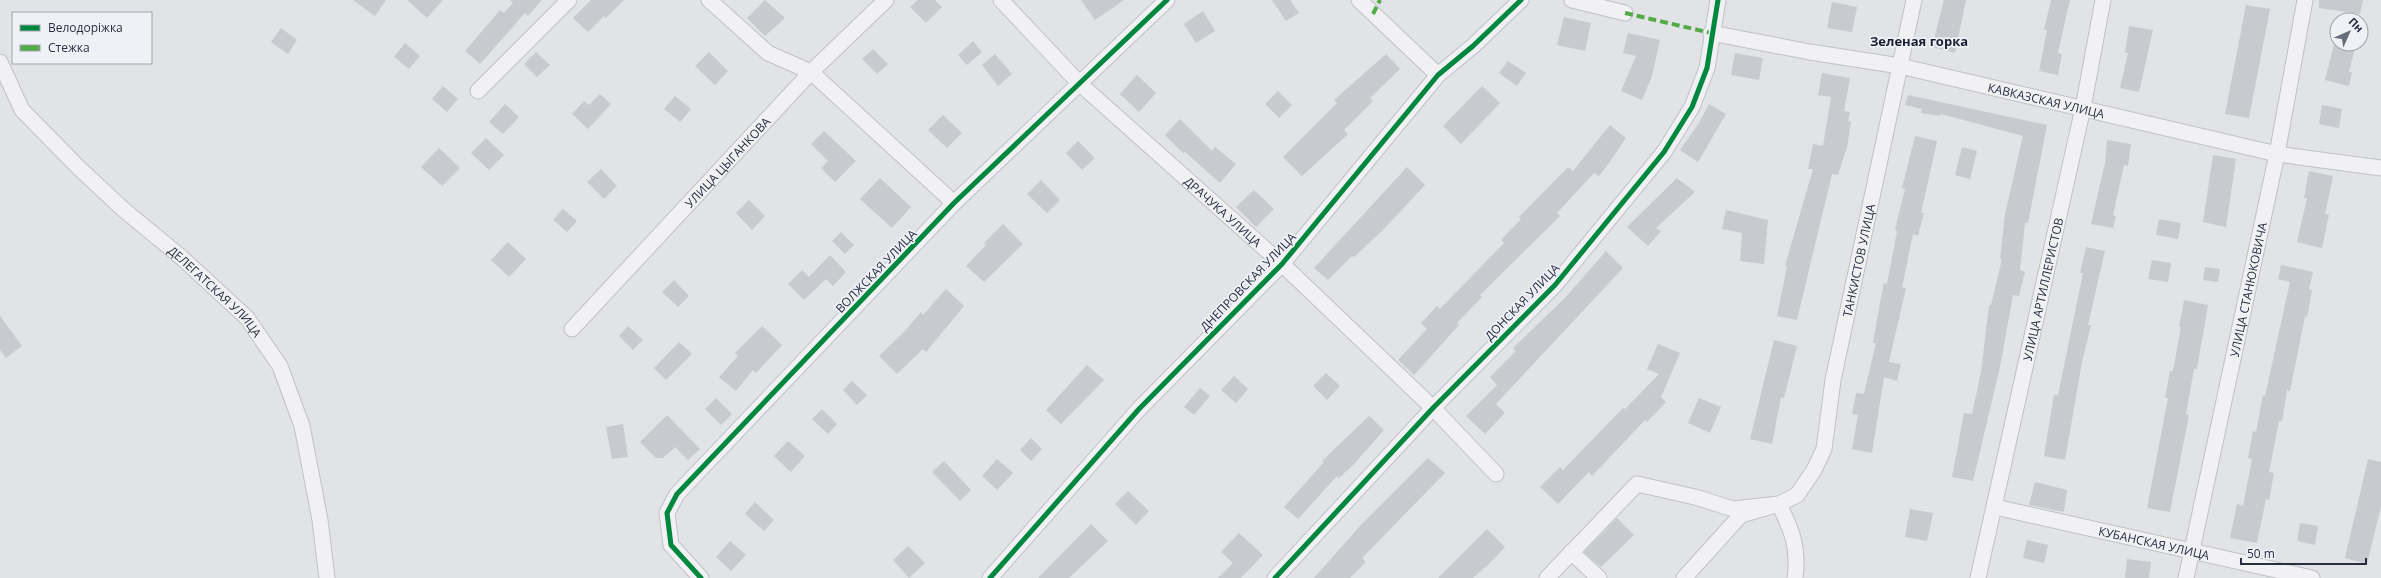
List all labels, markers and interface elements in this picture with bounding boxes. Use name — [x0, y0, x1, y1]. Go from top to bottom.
legend — [12, 12, 152, 64]
north arrow — [2329, 12, 2369, 52]
text: Пн — [2346, 14, 2367, 35]
text: Велодоріжка — [48, 19, 123, 36]
district label: Зеленая горка — [1870, 32, 1968, 50]
text: Стежка — [48, 39, 90, 56]
street label: КАВКАЗСКАЯ УЛИЦА — [1986, 78, 2107, 122]
street label: УЛИЦА ЦЫГАНКОВА — [681, 113, 774, 211]
street label: ДРАЧУКА УЛИЦА — [1181, 172, 1266, 251]
street label: ТАНКИСТОВ УЛИЦА — [1838, 202, 1879, 319]
street label: УЛИЦА АРТИЛЛЕРИСТОВ — [2018, 216, 2067, 362]
street label: УЛИЦА СТАНЮКОВИЧА — [2225, 220, 2271, 358]
street label: ВОЛЖСКАЯ УЛИЦА — [832, 225, 921, 317]
street label: ДНЕПРОВСКАЯ УЛИЦА — [1196, 229, 1300, 335]
street label: ДЕЛЕГАТСКАЯ УЛИЦА — [165, 241, 266, 341]
street label: ДОНСКАЯ УЛИЦА — [1481, 259, 1563, 344]
street label: КУБАНСКАЯ УЛИЦА — [2097, 522, 2212, 563]
scale bar — [2241, 540, 2366, 566]
text: 50 m — [2247, 545, 2275, 562]

